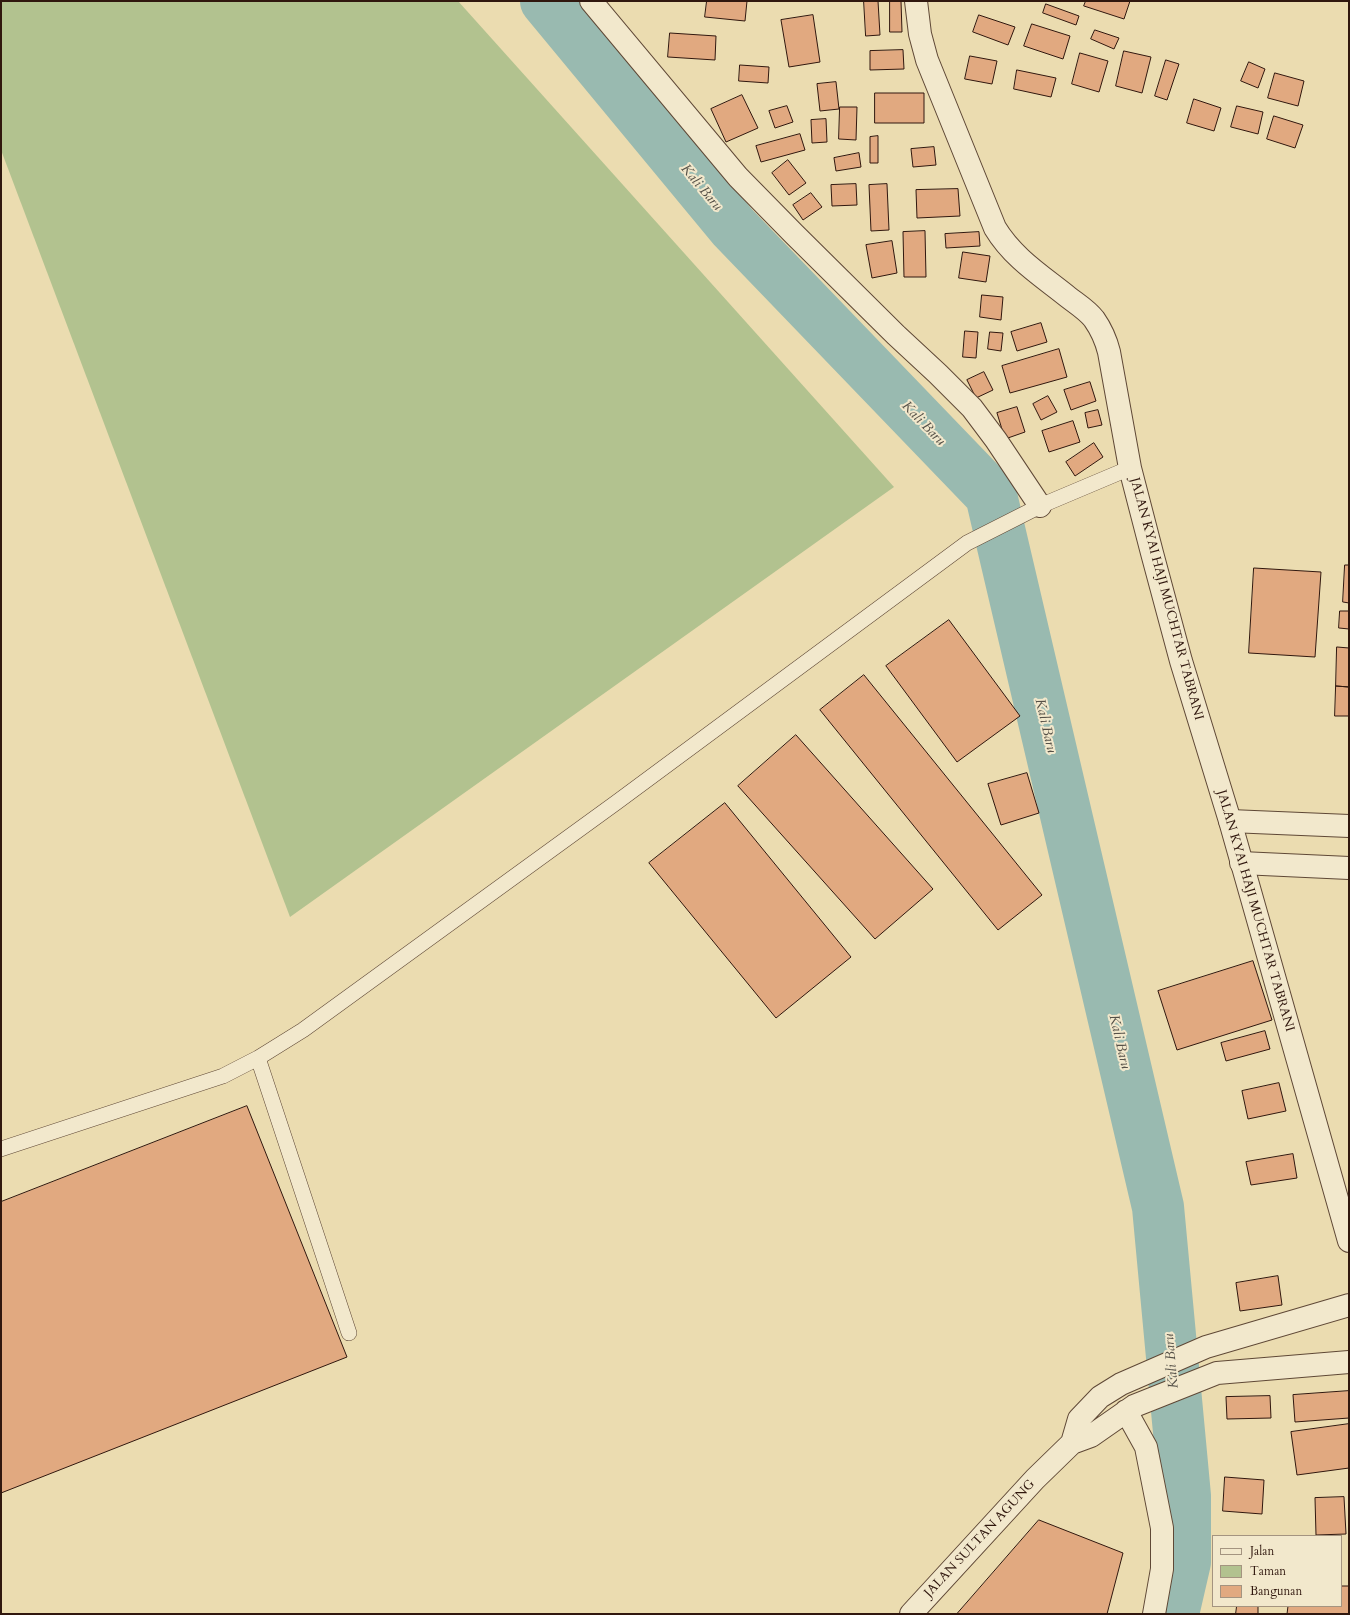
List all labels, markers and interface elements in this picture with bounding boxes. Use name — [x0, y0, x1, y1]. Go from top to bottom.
water label: Kali Baru — [677, 161, 725, 215]
water label: Kali Baru — [898, 398, 948, 450]
street label: JALAN KYAI HAJI MUCHTAR TABRANI — [1126, 476, 1206, 722]
water label: Kali Baru — [1031, 697, 1059, 755]
street label: JALAN KYAI HAJI MUCHTAR TABRANI — [1213, 788, 1297, 1034]
water label: Kali Baru — [1105, 1013, 1133, 1071]
water label: Kali Baru — [1161, 1333, 1183, 1389]
street label: JALAN SULTAN AGUNG — [921, 1477, 1039, 1601]
legend — [1212, 1535, 1342, 1607]
text: Jalan — [1250, 1543, 1274, 1559]
text: Taman — [1250, 1563, 1286, 1579]
text: Bangunan — [1250, 1583, 1302, 1599]

